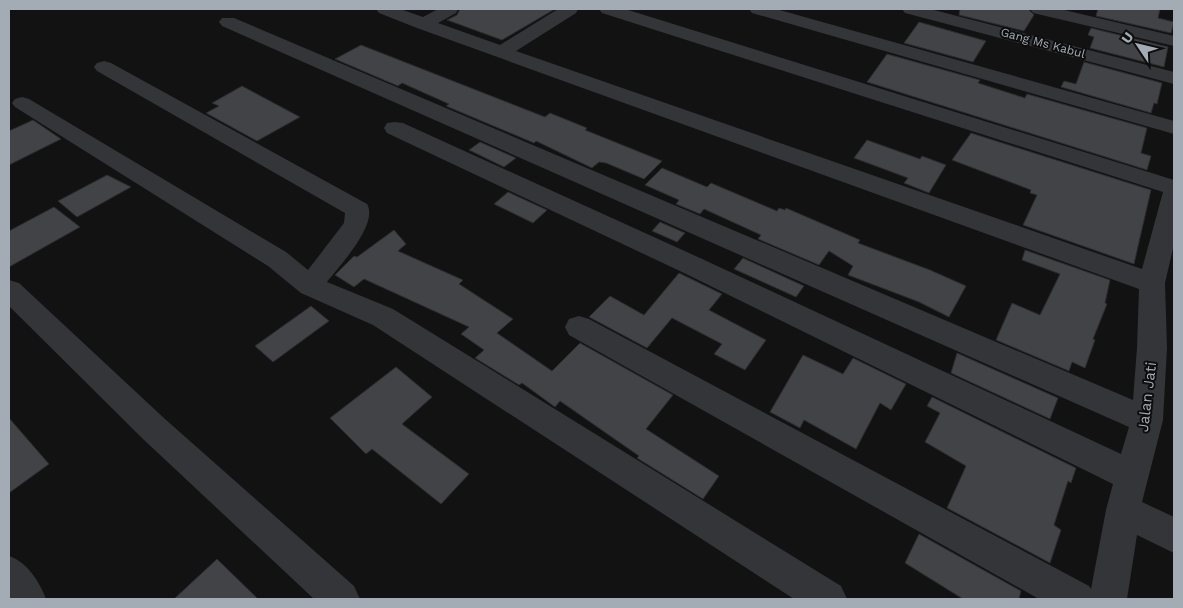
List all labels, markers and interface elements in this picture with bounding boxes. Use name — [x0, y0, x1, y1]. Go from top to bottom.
north arrow — [1113, 20, 1163, 70]
street label: Gang Ms Kabul — [999, 25, 1087, 61]
text: U — [1118, 29, 1137, 46]
street label: Jalan Jati — [1134, 361, 1160, 433]

